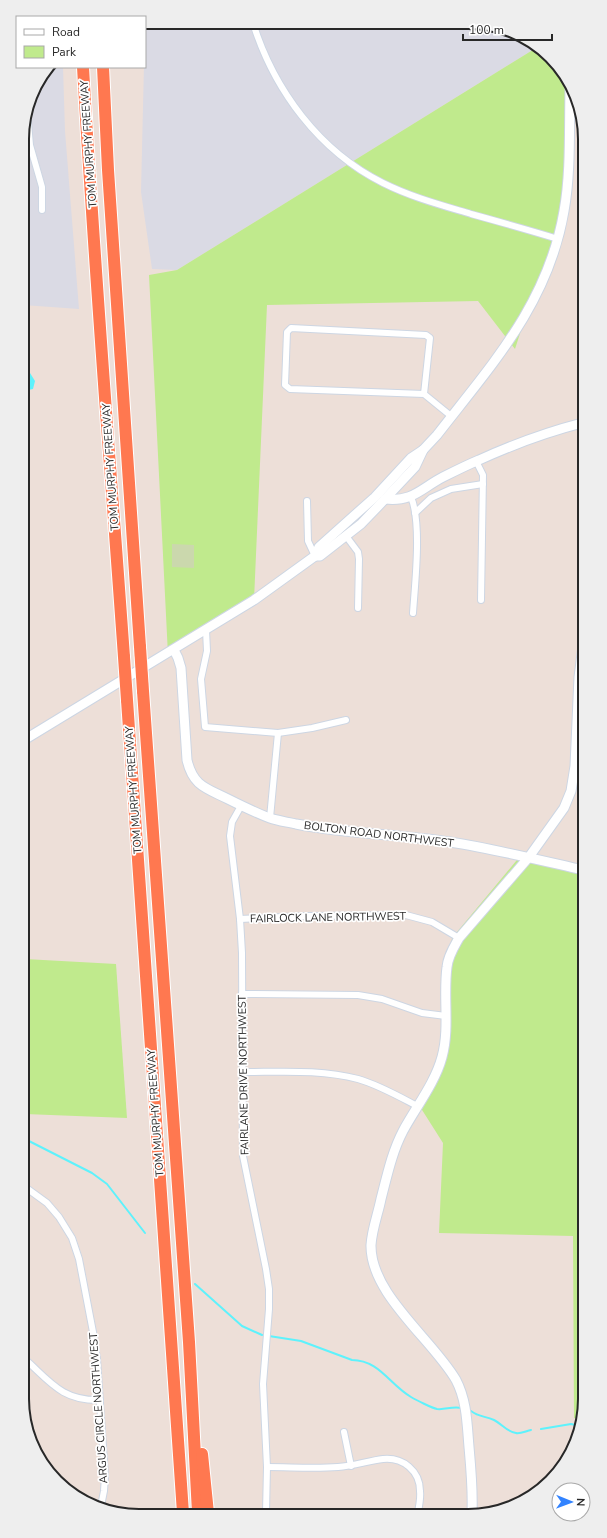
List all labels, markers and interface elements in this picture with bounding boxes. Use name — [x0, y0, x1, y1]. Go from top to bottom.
legend — [16, 16, 146, 68]
scale bar — [463, 16, 552, 42]
text: 100 m — [469, 22, 504, 38]
text: Road — [52, 24, 80, 40]
text: Park — [52, 44, 77, 60]
street label: TOM MURPHY FREEWAY — [77, 79, 100, 208]
street label: TOM MURPHY FREEWAY — [99, 402, 122, 531]
street label: TOM MURPHY FREEWAY — [122, 725, 145, 854]
street label: BOLTON ROAD NORTHWEST — [303, 818, 455, 851]
street label: FAIRLOCK LANE NORTHWEST — [250, 909, 407, 926]
street label: FAIRLANE DRIVE NORTHWEST — [235, 994, 252, 1155]
street label: TOM MURPHY FREEWAY — [144, 1048, 167, 1177]
street label: ARGUS CIRCLE NORTHWEST — [86, 1332, 111, 1484]
north arrow — [551, 1482, 591, 1522]
text: N — [573, 1498, 588, 1506]

